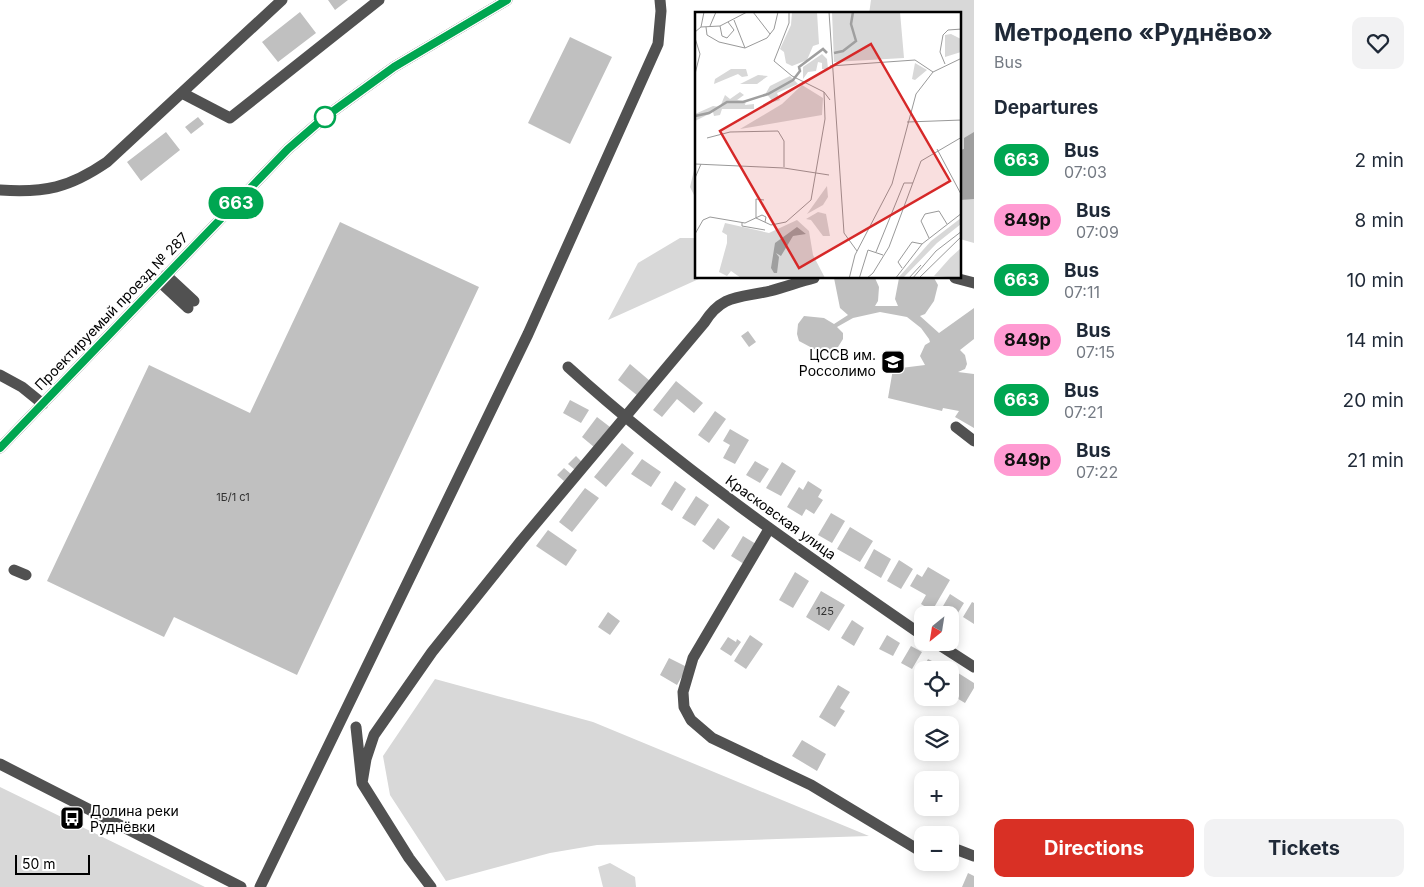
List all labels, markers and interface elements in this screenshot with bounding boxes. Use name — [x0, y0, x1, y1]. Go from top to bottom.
inset map — [695, 12, 962, 279]
button: heart — [1352, 17, 1404, 69]
text: Метродепо «Руднёво» — [994, 18, 1273, 47]
text: Bus — [994, 52, 1022, 72]
text: Departures — [994, 96, 1098, 119]
unlabelled marker — [314, 106, 336, 128]
text: Bus — [1064, 139, 1099, 162]
text: 663 — [1004, 149, 1039, 170]
text: 2 min — [1355, 149, 1404, 172]
text: 07:03 — [1064, 162, 1107, 182]
line badge: 663 — [207, 187, 265, 219]
text: 663 — [219, 192, 254, 213]
text: Bus — [1076, 199, 1111, 222]
text: 849р — [1004, 209, 1051, 230]
text: 8 min — [1354, 209, 1404, 232]
text: 07:09 — [1076, 222, 1119, 242]
street label: Проектируемый проезд № 287 — [31, 228, 191, 393]
text: Bus — [1064, 259, 1099, 282]
text: 663 — [1004, 269, 1039, 290]
text: 10 min — [1346, 269, 1404, 292]
text: 07:11 — [1064, 282, 1100, 302]
text: Bus — [1076, 319, 1111, 342]
text: 849р — [1004, 329, 1051, 350]
text: 14 min — [1346, 329, 1404, 352]
text: 07:15 — [1076, 342, 1115, 362]
place label: ЦССВ им. Россолимо — [799, 346, 876, 379]
school or university icon: ЦССВ им. Россолимо — [880, 349, 906, 375]
text: Bus — [1064, 379, 1099, 402]
text: 663 — [1004, 389, 1039, 410]
text: 20 min — [1343, 389, 1404, 412]
text: 07:21 — [1064, 402, 1103, 422]
text: Bus — [1076, 439, 1111, 462]
text: 849р — [1004, 449, 1051, 470]
text: 21 min — [1347, 449, 1404, 472]
text: 07:22 — [1076, 462, 1118, 482]
street label: Красковская улица — [722, 471, 840, 563]
house number: 1Б/1 с1 — [216, 490, 250, 504]
house number: 125 — [816, 604, 834, 618]
north arrow — [914, 606, 959, 651]
map controls — [914, 606, 959, 871]
button: locate — [914, 661, 959, 706]
button: layers — [914, 716, 959, 761]
button: + — [914, 771, 959, 816]
place label: Долина реки Руднёвки — [90, 802, 179, 835]
bus stop icon: Долина реки Руднёвки — [59, 805, 85, 831]
button: Directions — [994, 819, 1194, 877]
button: Tickets — [1204, 819, 1404, 877]
button: − — [914, 826, 959, 871]
scale bar — [15, 852, 90, 875]
text: 50 m — [22, 855, 56, 872]

